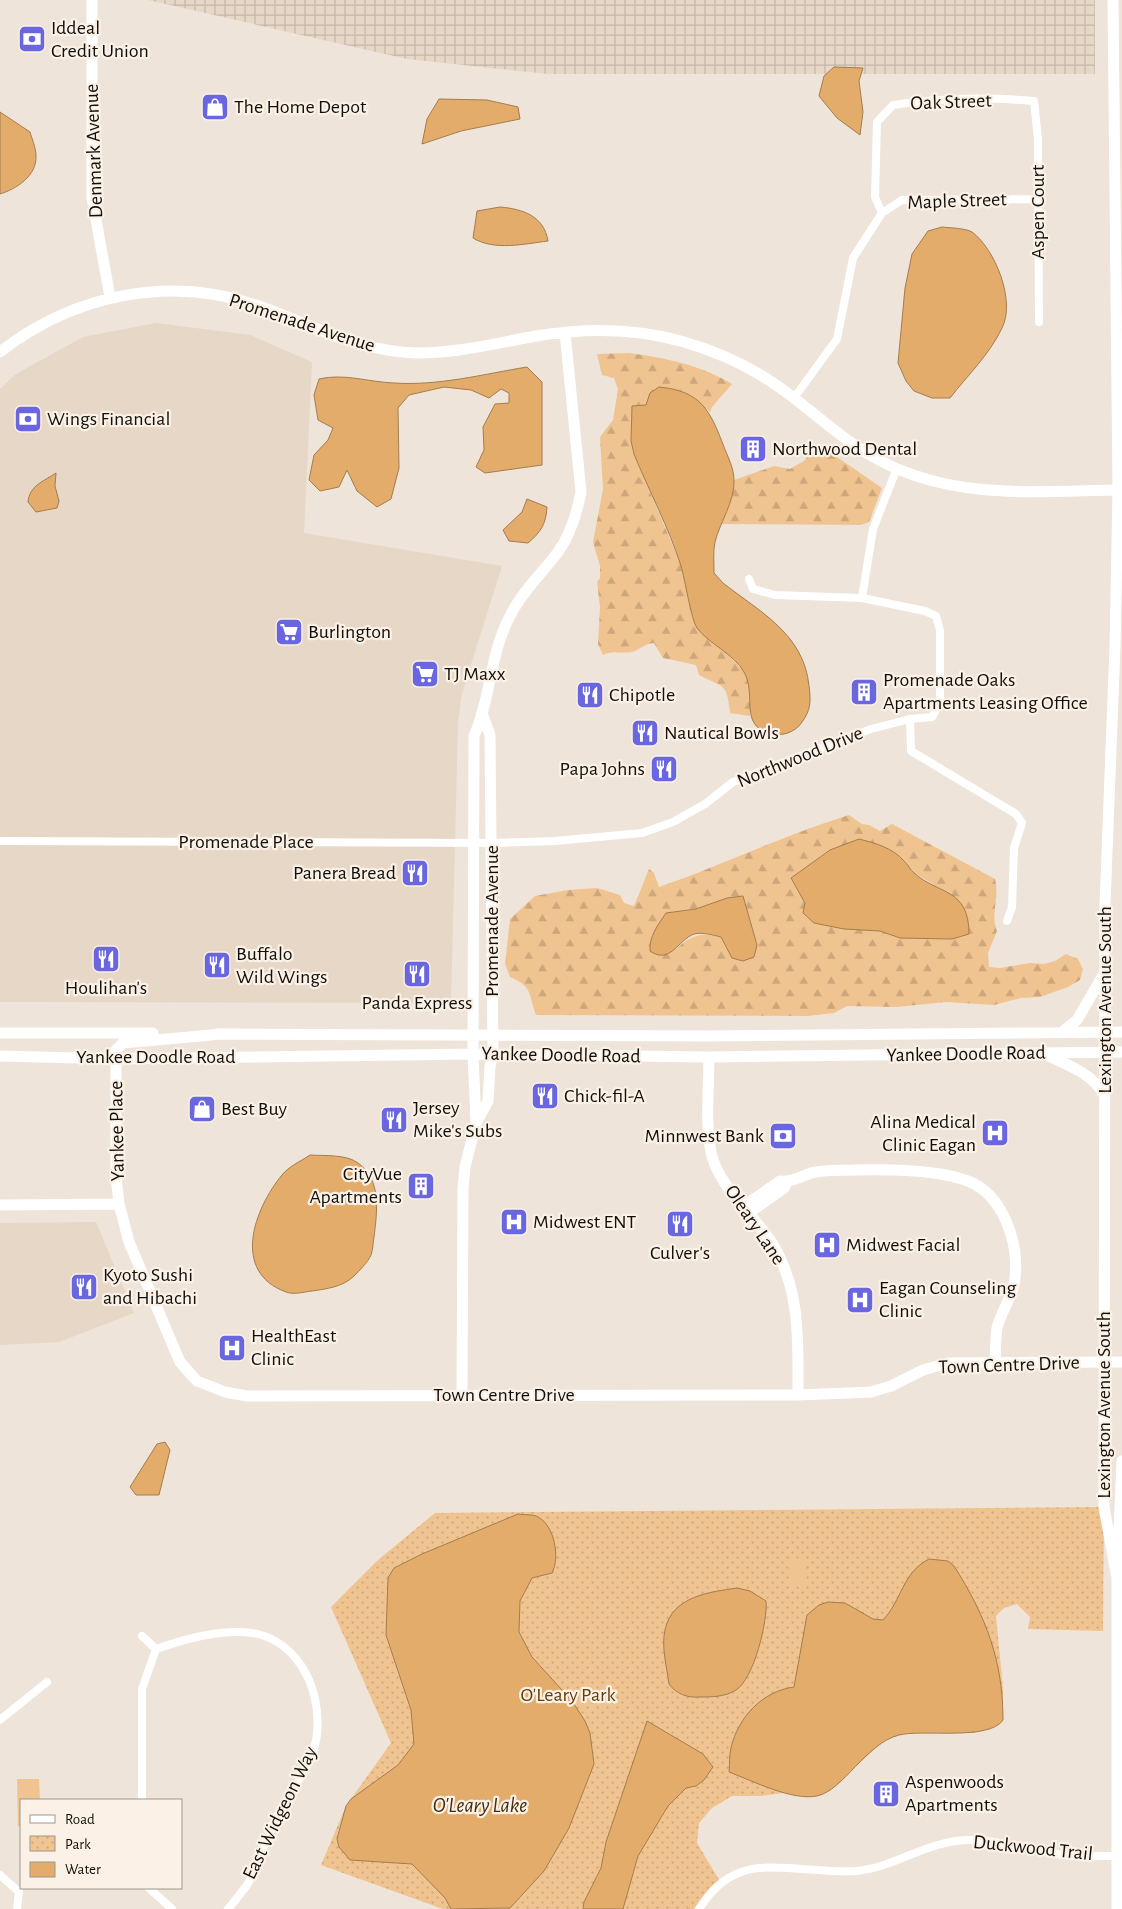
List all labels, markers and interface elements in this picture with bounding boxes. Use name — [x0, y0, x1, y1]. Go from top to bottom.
place label: Iddeal Credit Union — [51, 18, 149, 61]
bank icon: Iddeal Credit Union — [17, 24, 47, 54]
street label: Denmark Avenue — [82, 83, 106, 219]
street label: Oak Street — [910, 91, 993, 113]
shop icon: The Home Depot — [200, 92, 230, 122]
place label: The Home Depot — [234, 97, 367, 117]
street label: Aspen Court — [1028, 164, 1048, 259]
street label: Maple Street — [907, 189, 1008, 213]
street label: Promenade Avenue — [227, 290, 377, 356]
bank icon: Wings Financial — [13, 404, 43, 434]
place label: Wings Financial — [47, 409, 170, 429]
building icon: Northwood Dental — [738, 434, 768, 464]
place label: Northwood Dental — [772, 439, 917, 459]
supermarket icon: Burlington — [274, 617, 304, 647]
place label: Burlington — [308, 622, 391, 642]
supermarket icon: TJ Maxx — [410, 659, 440, 689]
place label: TJ Maxx — [444, 664, 506, 684]
place label: Promenade Oaks Apartments Leasing Office — [883, 670, 1088, 713]
building icon: Promenade Oaks Apartments Leasing Office — [849, 677, 879, 707]
restaurant icon: Chipotle — [575, 680, 605, 710]
place label: Chipotle — [609, 685, 675, 705]
restaurant icon: Nautical Bowls — [630, 718, 660, 748]
place label: Nautical Bowls — [664, 723, 779, 743]
street label: Northwood Drive — [734, 723, 866, 791]
restaurant icon: Papa Johns — [649, 754, 679, 784]
place label: Papa Johns — [560, 759, 645, 779]
street label: Promenade Place — [178, 832, 314, 852]
street label: Promenade Avenue — [482, 845, 502, 997]
restaurant icon: Panera Bread — [400, 858, 430, 888]
place label: Panera Bread — [293, 863, 396, 883]
street label: Lexington Avenue South — [1095, 906, 1115, 1094]
restaurant icon: Houlihan's — [91, 944, 121, 974]
place label: Buffalo Wild Wings — [236, 944, 327, 987]
restaurant icon: Buffalo Wild Wings — [202, 950, 232, 980]
restaurant icon: Panda Express — [402, 959, 432, 989]
place label: Houlihan's — [65, 978, 147, 998]
place label: Panda Express — [362, 993, 472, 1013]
street label: Yankee Doodle Road — [886, 1043, 1046, 1065]
street label: Yankee Doodle Road — [481, 1044, 641, 1066]
street label: Yankee Doodle Road — [76, 1047, 236, 1067]
street label: Yankee Place — [106, 1080, 128, 1182]
restaurant icon: Chick-fil-A — [530, 1081, 560, 1111]
place label: Chick-fil-A — [564, 1086, 645, 1106]
shop icon: Best Buy — [187, 1094, 217, 1124]
place label: Jersey Mike's Subs — [413, 1098, 503, 1141]
place label: Best Buy — [221, 1099, 288, 1119]
restaurant icon: Jersey Mike's Subs — [379, 1105, 409, 1135]
place label: Alina Medical Clinic Eagan — [870, 1112, 976, 1155]
hospital icon: Alina Medical Clinic Eagan — [980, 1118, 1010, 1148]
bank icon: Minnwest Bank — [768, 1121, 798, 1151]
place label: Minnwest Bank — [645, 1126, 764, 1146]
place label: CityVue Apartments — [309, 1164, 402, 1207]
building icon: CityVue Apartments — [406, 1171, 436, 1201]
street label: Oleary Lane — [721, 1182, 789, 1268]
hospital icon: Midwest ENT — [499, 1207, 529, 1237]
restaurant icon: Culver's — [665, 1209, 695, 1239]
place label: Midwest ENT — [533, 1212, 636, 1232]
hospital icon: Midwest Facial — [812, 1230, 842, 1260]
place label: Midwest Facial — [846, 1235, 961, 1255]
place label: Culver's — [650, 1243, 710, 1263]
place label: Kyoto Sushi and Hibachi — [103, 1265, 197, 1308]
restaurant icon: Kyoto Sushi and Hibachi — [69, 1272, 99, 1302]
place label: Eagan Counseling Clinic — [879, 1278, 1016, 1321]
hospital icon: Eagan Counseling Clinic — [845, 1285, 875, 1315]
street label: Lexington Avenue South — [1094, 1311, 1114, 1499]
place label: HealthEast Clinic — [251, 1326, 337, 1369]
hospital icon: HealthEast Clinic — [217, 1333, 247, 1363]
street label: Town Centre Drive — [938, 1353, 1080, 1377]
street label: Town Centre Drive — [433, 1385, 575, 1405]
park label: O'Leary Park — [520, 1685, 616, 1705]
street label: East Widgeon Way — [239, 1743, 321, 1883]
place label: Aspenwoods Apartments — [905, 1772, 1004, 1815]
building icon: Aspenwoods Apartments — [871, 1779, 901, 1809]
water label: O'Leary Lake — [433, 1795, 527, 1816]
legend — [20, 1799, 182, 1889]
text: Road — [65, 1812, 95, 1827]
street label: Duckwood Trail — [972, 1832, 1094, 1864]
text: Park — [65, 1837, 91, 1852]
text: Water — [65, 1862, 101, 1877]

